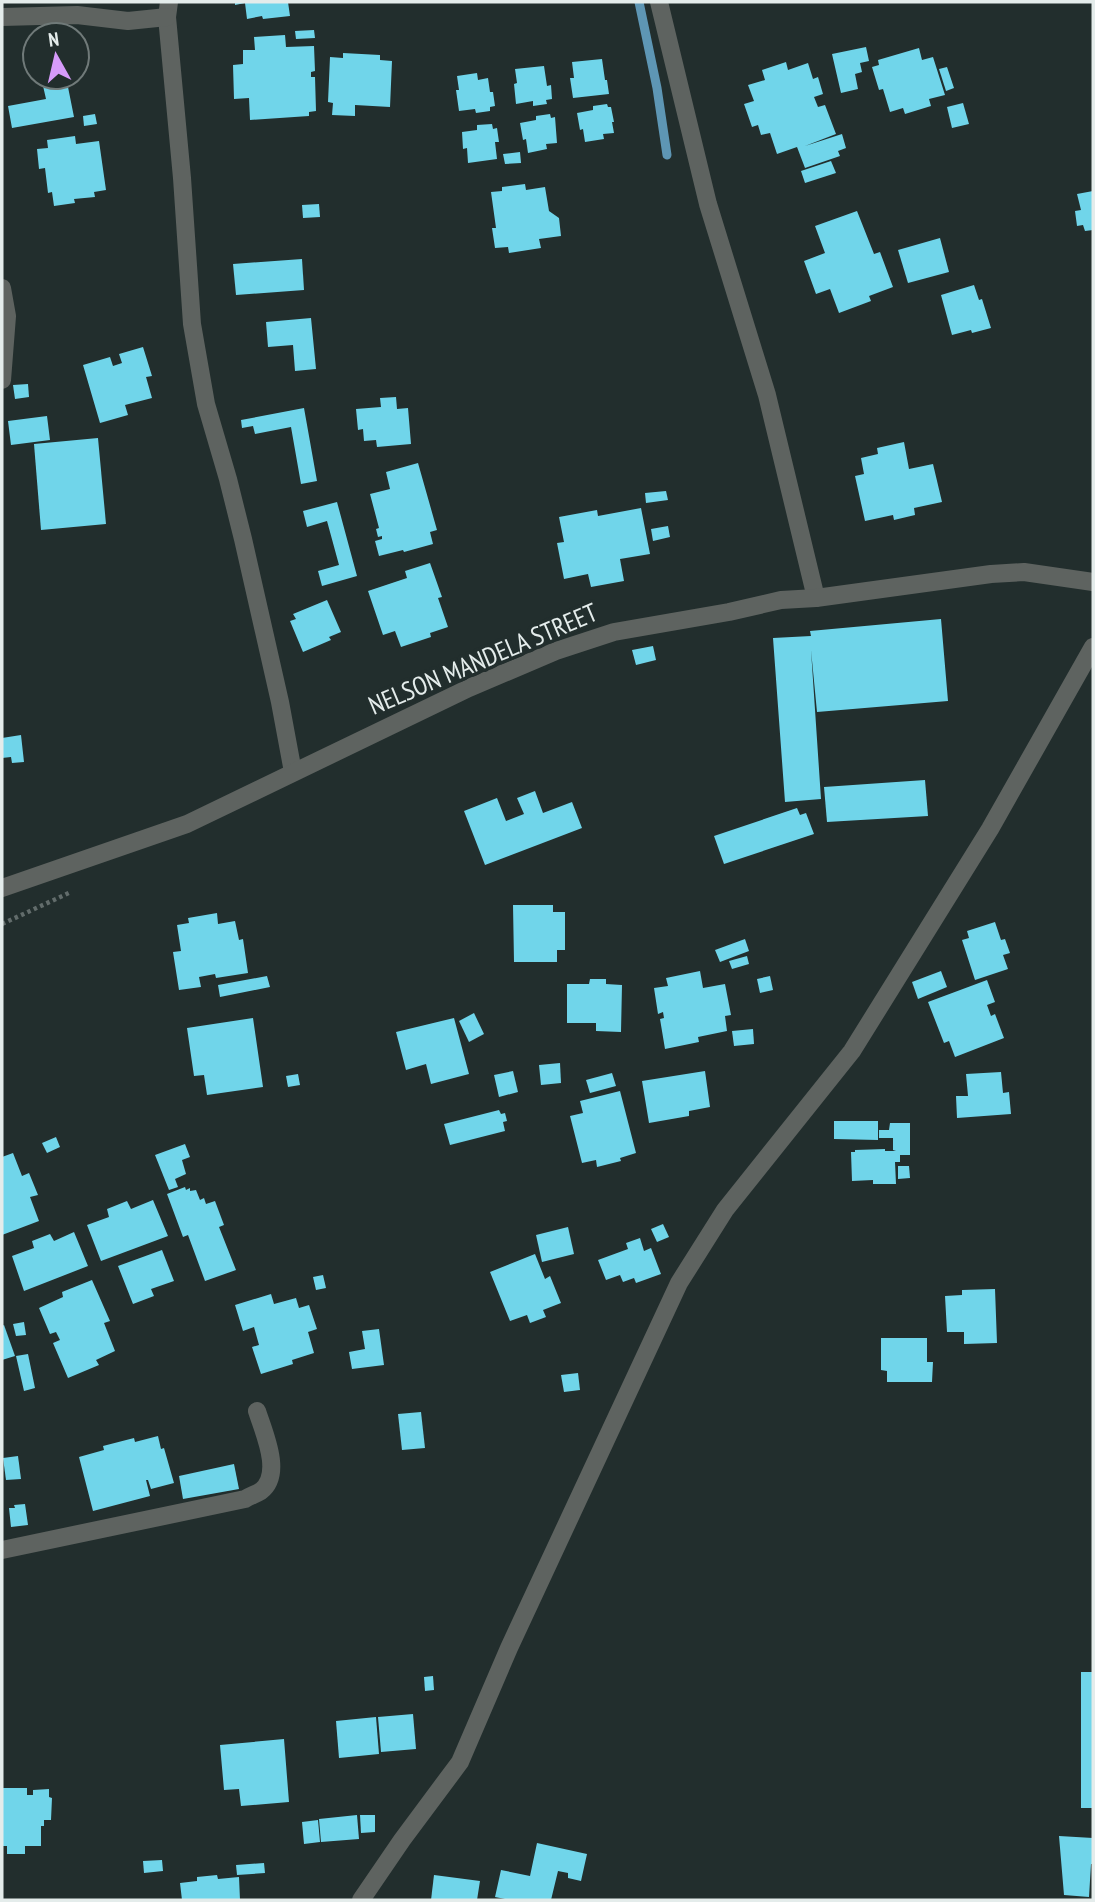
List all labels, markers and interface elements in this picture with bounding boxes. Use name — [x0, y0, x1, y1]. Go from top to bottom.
north arrow — [21, 21, 91, 91]
text: N — [47, 27, 60, 52]
street label: NELSON MANDELA STREET — [363, 595, 603, 722]

